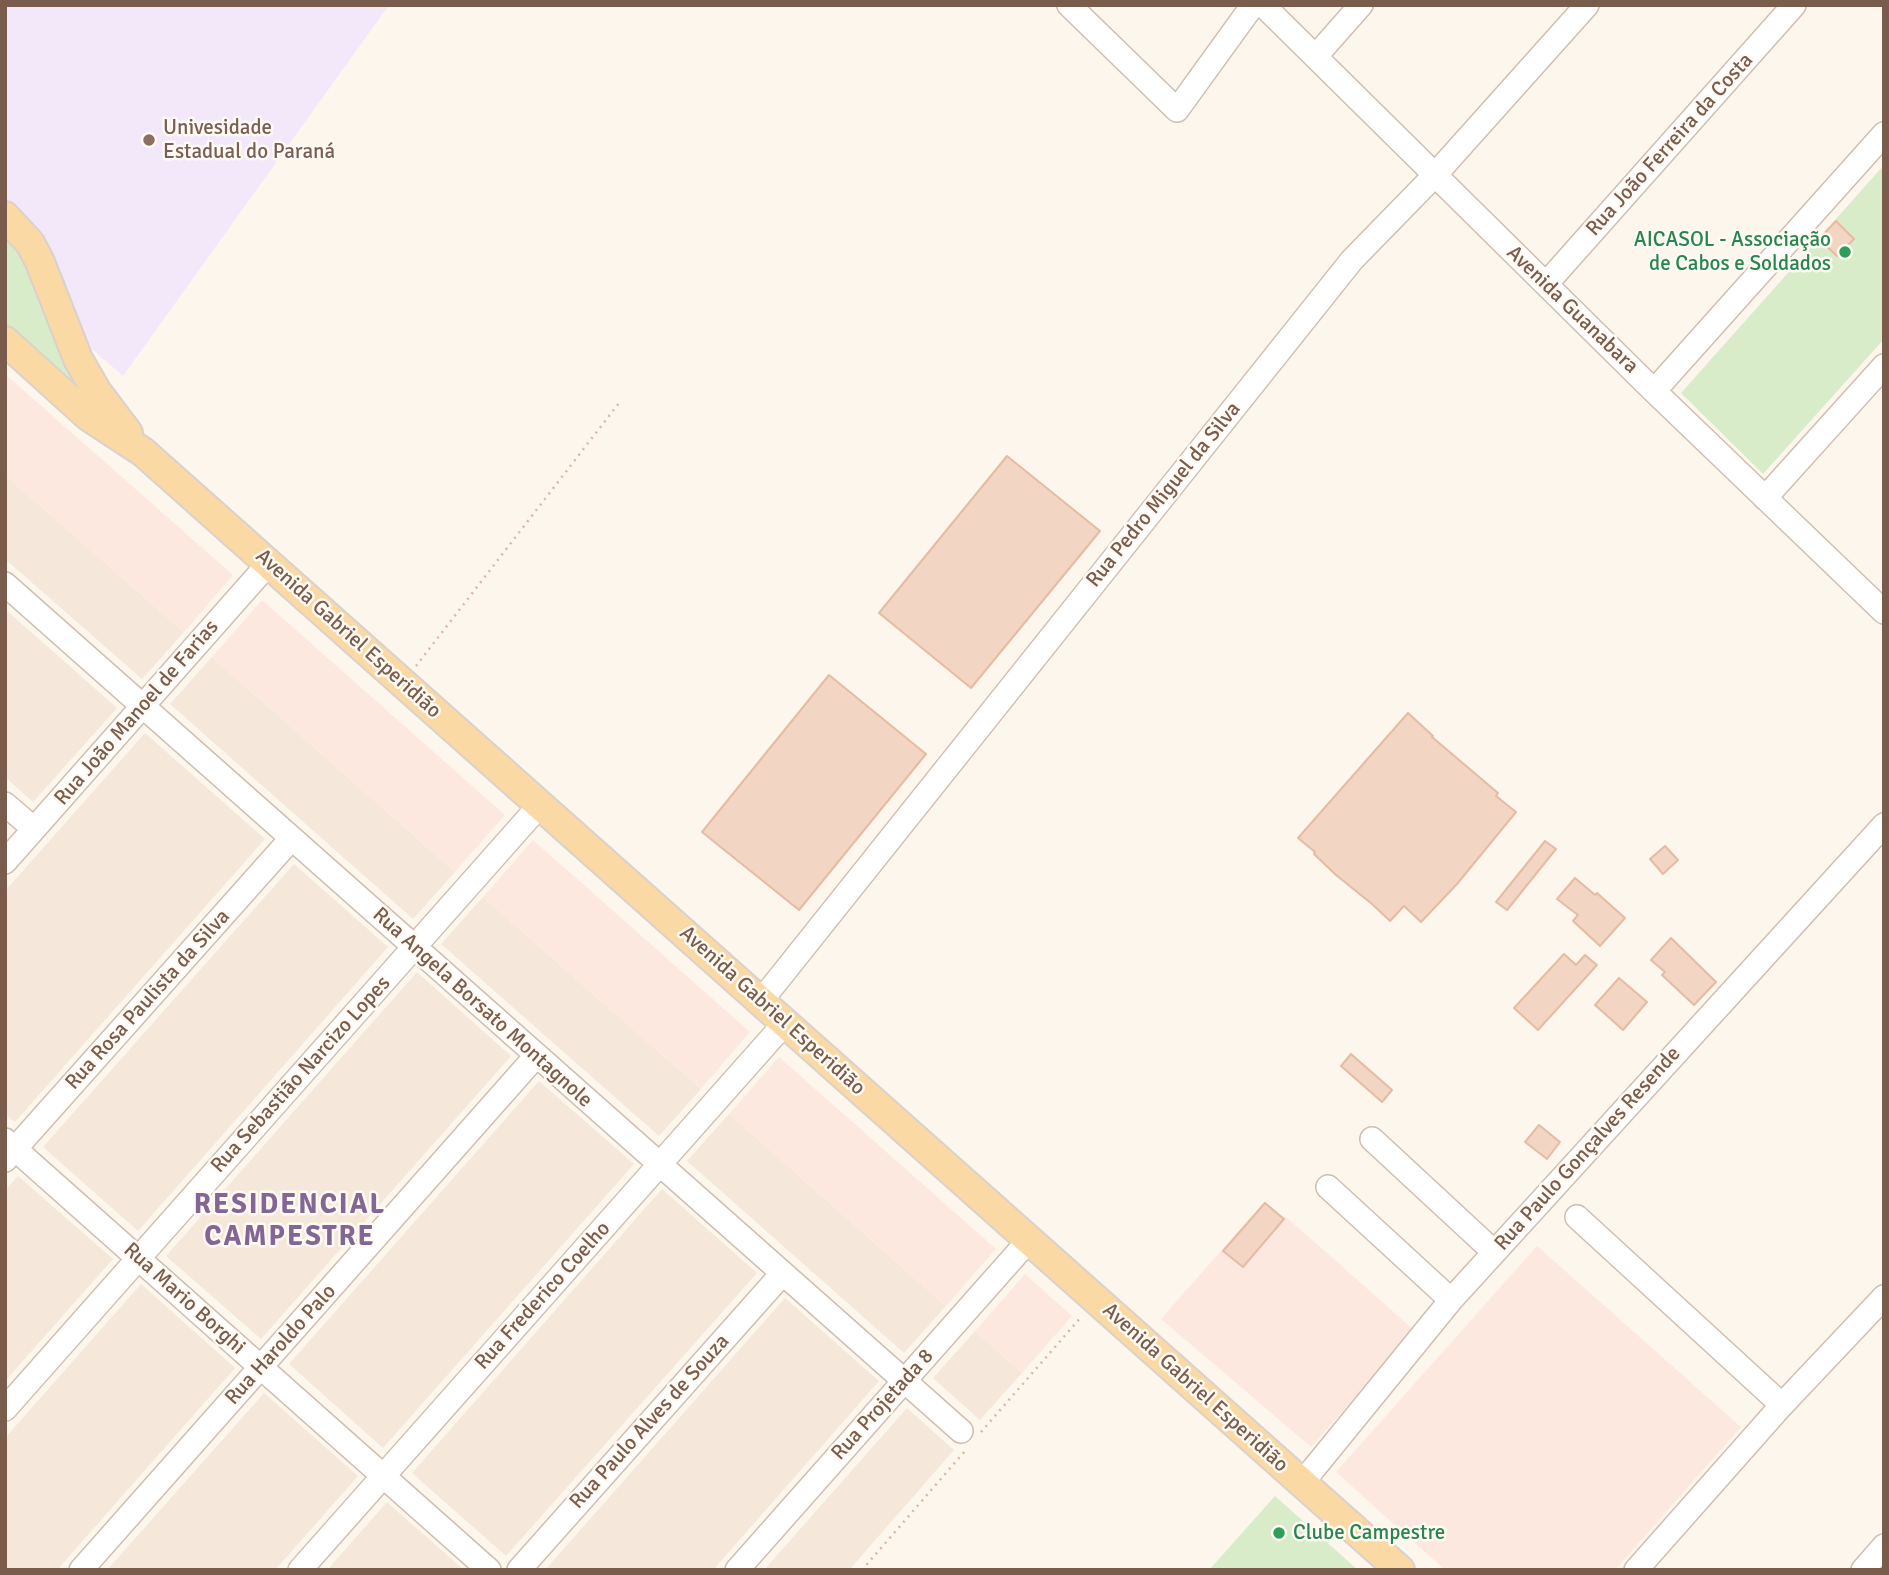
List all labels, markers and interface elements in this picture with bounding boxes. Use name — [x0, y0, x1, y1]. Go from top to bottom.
street label: Rua João Ferreira da Costa — [1581, 48, 1759, 242]
place label: Univesidade Estadual do Paraná — [163, 115, 335, 165]
marker: Univesidade Estadual do Paraná — [141, 132, 157, 148]
place label: AICASOL - Associação de Cabos e Soldados — [1634, 227, 1831, 277]
street label: Avenida Guanabara — [1501, 241, 1643, 379]
marker: AICASOL - Associação de Cabos e Soldados — [1837, 244, 1853, 260]
street label: Rua Pedro Miguel da Silva — [1081, 397, 1247, 593]
street label: Avenida Gabriel Esperidião — [250, 544, 446, 724]
street label: Rua João Manoel de Farias — [50, 615, 224, 811]
street label: Rua Angela Borsato Montagnole — [367, 903, 597, 1113]
street label: Rua Rosa Paulista da Silva — [60, 905, 236, 1095]
street label: Avenida Gabriel Esperidião — [674, 921, 870, 1101]
street label: Rua Sebastião Narcizo Lopes — [206, 971, 396, 1179]
street label: Rua Paulo Gonçalves Resende — [1490, 1042, 1686, 1256]
district label: RESIDENCIAL CAMPESTRE — [195, 1189, 385, 1255]
street label: Rua Frederico Coelho — [470, 1217, 616, 1375]
street label: Rua Mario Borghi — [118, 1238, 250, 1360]
street label: Rua Haroldo Palo — [220, 1279, 342, 1411]
street label: Avenida Gabriel Esperidião — [1097, 1298, 1293, 1478]
street label: Rua Paulo Alves de Souza — [565, 1329, 735, 1515]
street label: Rua Projetada 8 — [827, 1344, 939, 1466]
place label: Clube Campestre — [1293, 1520, 1445, 1546]
marker: Clube Campestre — [1271, 1525, 1287, 1541]

